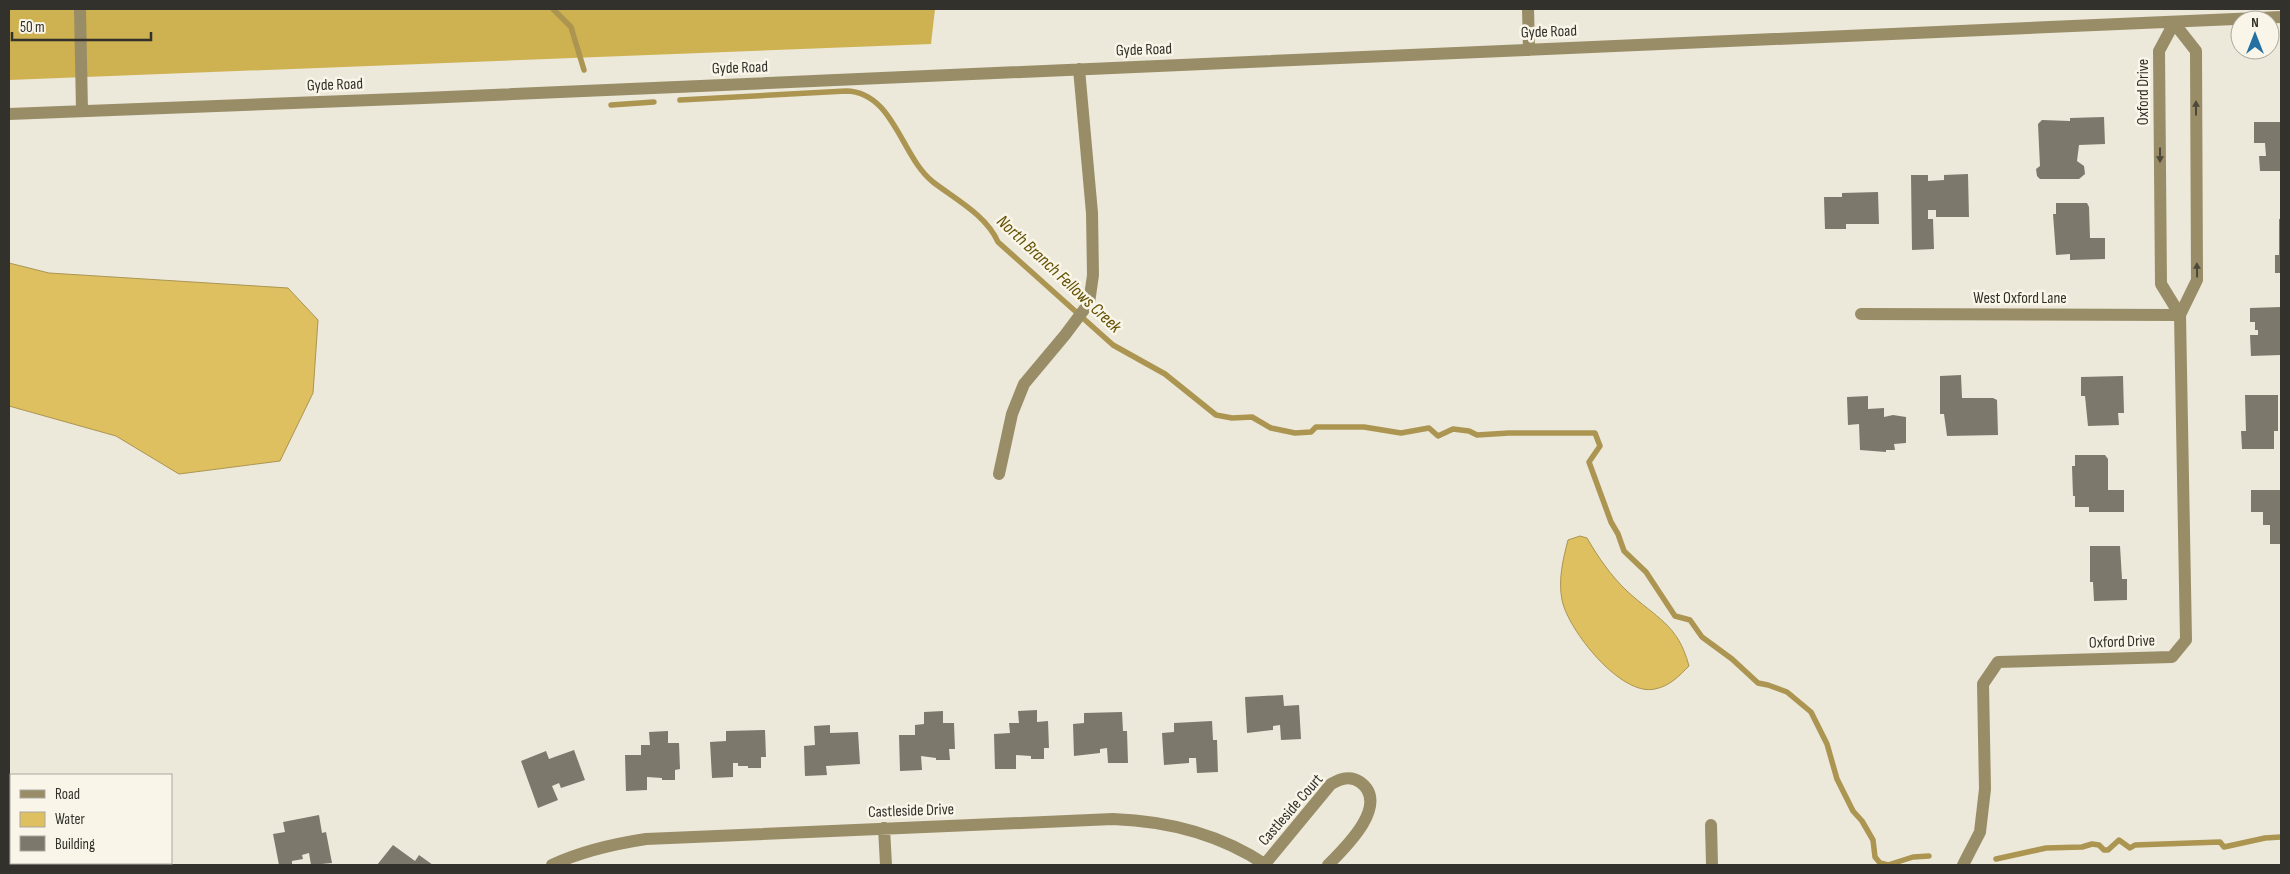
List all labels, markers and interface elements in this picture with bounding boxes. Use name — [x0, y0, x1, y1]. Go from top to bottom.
scale bar — [12, 10, 151, 42]
north arrow — [2230, 10, 2280, 60]
text: N — [2251, 14, 2259, 31]
text: 50 m — [20, 18, 45, 37]
street label: Gyde Road — [1521, 22, 1577, 42]
street label: Gyde Road — [1116, 40, 1172, 60]
street label: Gyde Road — [712, 58, 768, 78]
street label: Oxford Drive — [2134, 59, 2153, 125]
street label: Gyde Road — [307, 75, 363, 95]
one-way arrow — [2192, 99, 2200, 115]
one-way arrow — [2156, 147, 2164, 163]
water label: North Branch Fellows Creek — [992, 211, 1127, 338]
one-way arrow — [2193, 262, 2201, 278]
street label: West Oxford Lane — [1973, 289, 2067, 308]
street label: Oxford Drive — [2089, 631, 2155, 653]
street label: Castleside Court — [1255, 770, 1327, 850]
legend — [10, 774, 172, 864]
text: Road — [55, 785, 80, 804]
street label: Castleside Drive — [868, 800, 954, 822]
text: Water — [55, 810, 86, 829]
text: Building — [55, 835, 95, 854]

